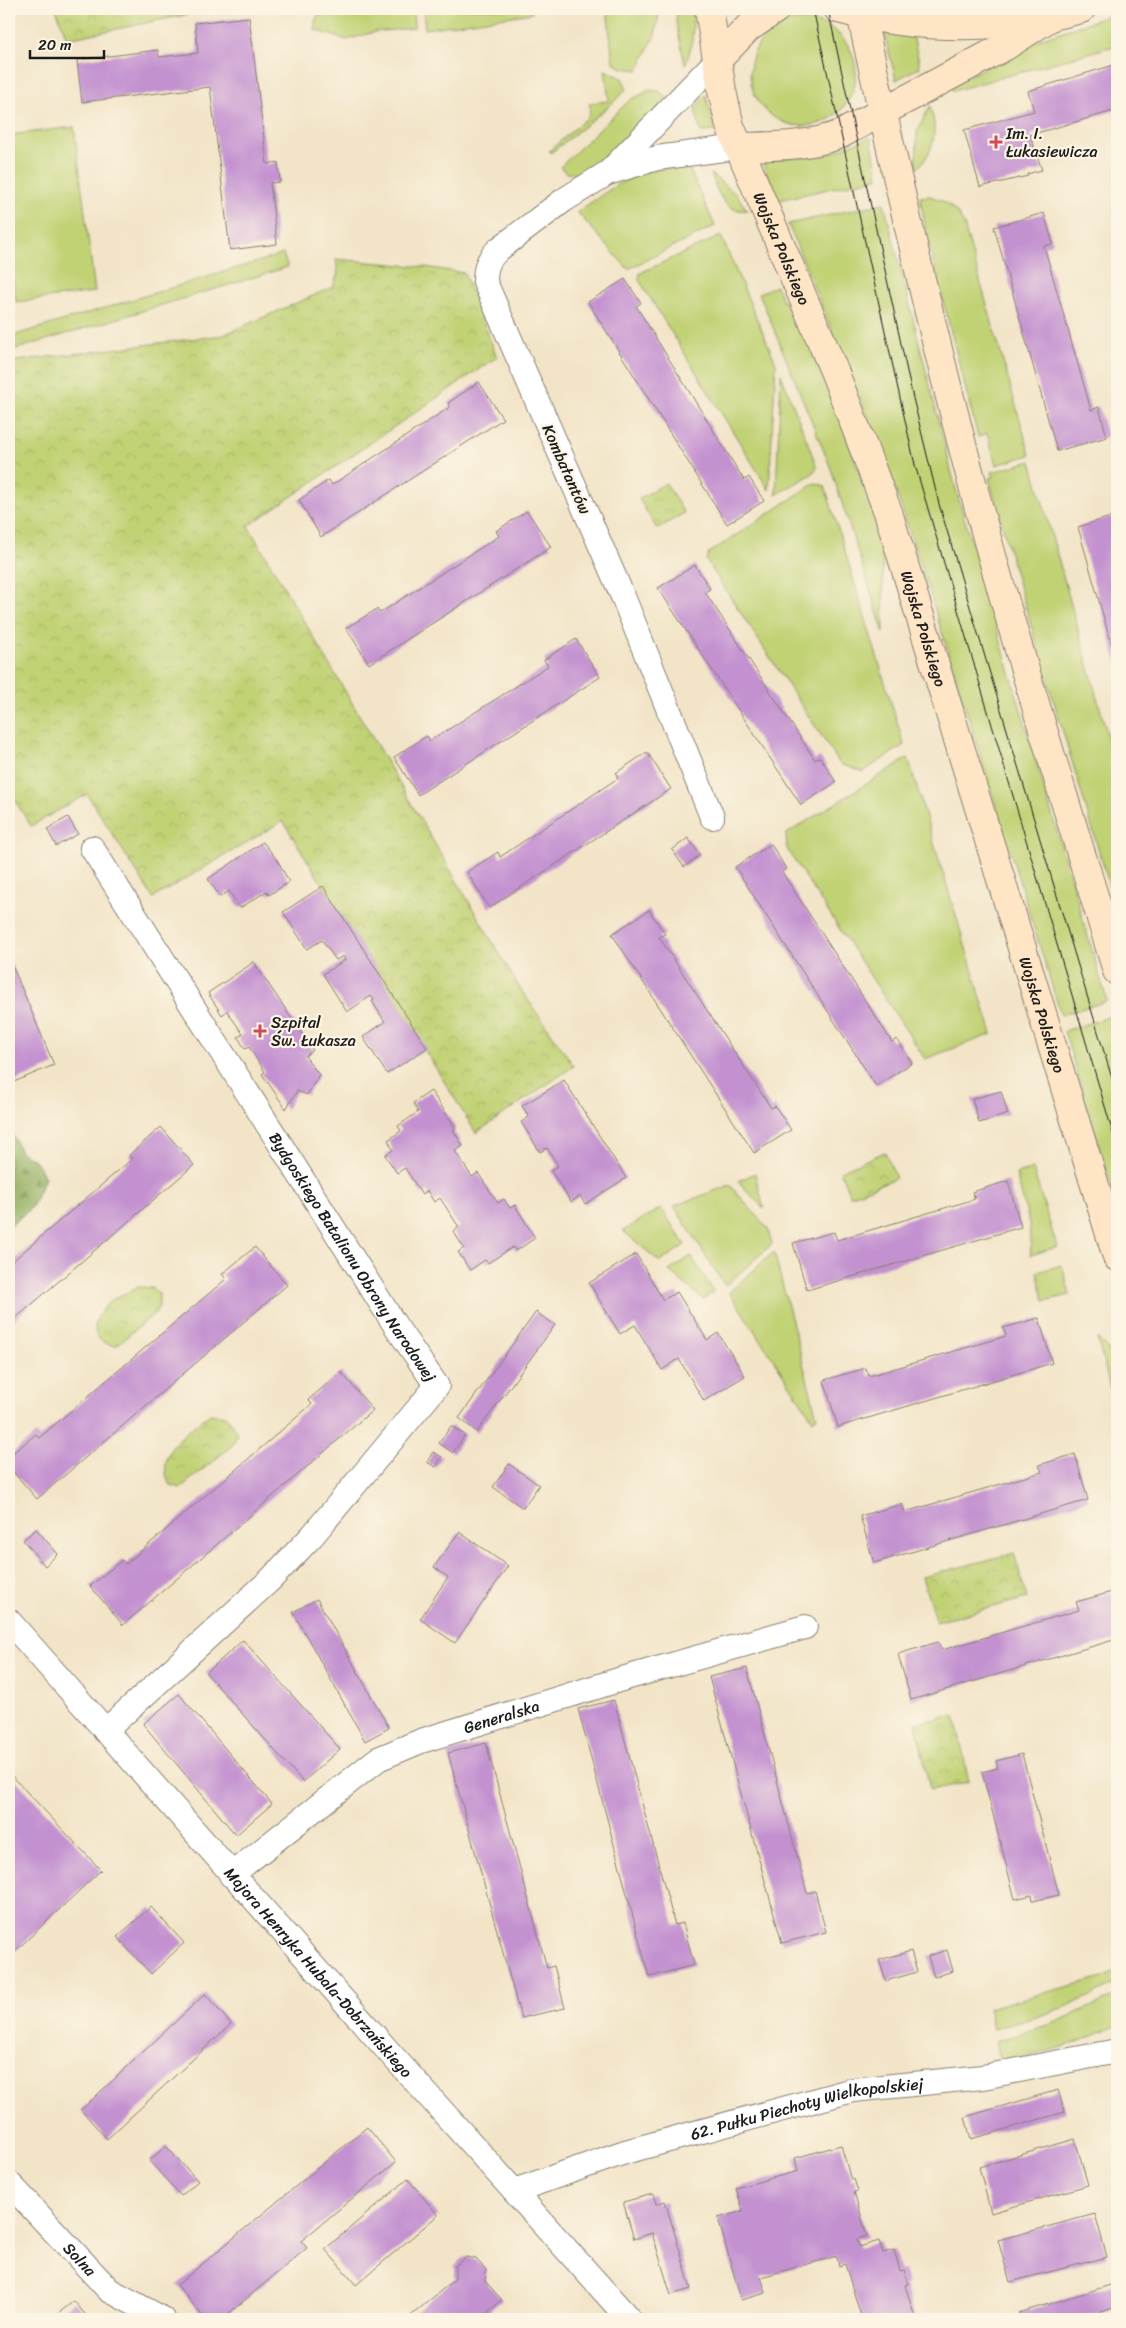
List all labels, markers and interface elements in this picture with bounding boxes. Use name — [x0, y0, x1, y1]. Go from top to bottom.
scale bar — [30, 28, 104, 60]
text: 20 m — [38, 32, 72, 58]
place label: Im. I. Łukasiewicza — [1005, 119, 1098, 166]
marker: Im. I. Łukasiewicza — [990, 136, 1002, 148]
street label: Wojska Polskiego — [745, 188, 819, 310]
street label: Kombatantów — [534, 419, 599, 519]
street label: Wojska Polskiego — [892, 567, 955, 691]
street label: Wojska Polskiego — [1010, 953, 1074, 1077]
place label: Szpital Św. Łukasza — [271, 1008, 356, 1055]
marker: Szpital Św. Łukasza — [253, 1024, 267, 1038]
street label: Bydgoskiego Batalionu Obrony Narodowej — [261, 1126, 445, 1389]
street label: Generalska — [460, 1691, 543, 1742]
street label: Majora Henryka Hubala-Dobrzańskiego — [217, 1860, 420, 2085]
street label: 62. Pułku Piechoty Wielkopolskiej — [687, 2069, 926, 2149]
street label: Solna — [56, 2235, 104, 2284]

